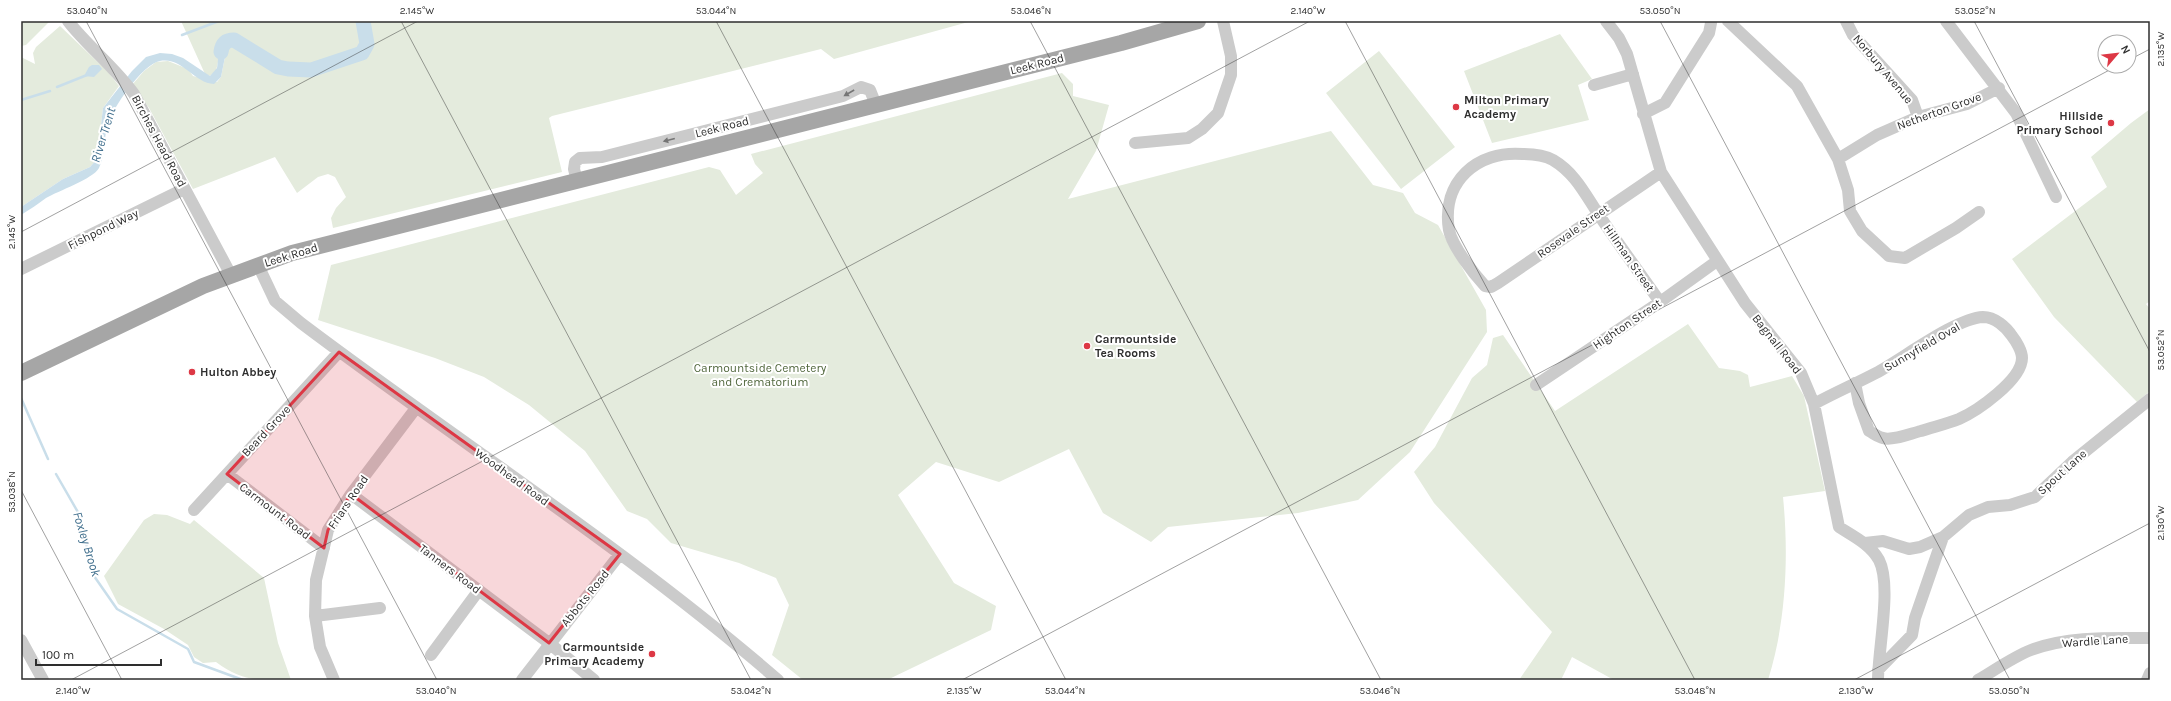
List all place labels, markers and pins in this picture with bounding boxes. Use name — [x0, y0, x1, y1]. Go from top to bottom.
place label: Milton Primary Academy — [1464, 93, 1549, 121]
marker: Milton Primary Academy — [1451, 102, 1461, 112]
place label: Hillside Primary School — [2016, 109, 2103, 137]
marker: Hillside Primary School — [2106, 118, 2116, 128]
place label: Carmountside Tea Rooms — [1095, 332, 1176, 360]
marker: Carmountside Tea Rooms — [1082, 341, 1092, 351]
place label: Hulton Abbey — [200, 365, 276, 379]
marker: Hulton Abbey — [187, 367, 197, 377]
place label: Carmountside Primary Academy — [544, 640, 644, 668]
marker: Carmountside Primary Academy — [647, 649, 657, 659]

